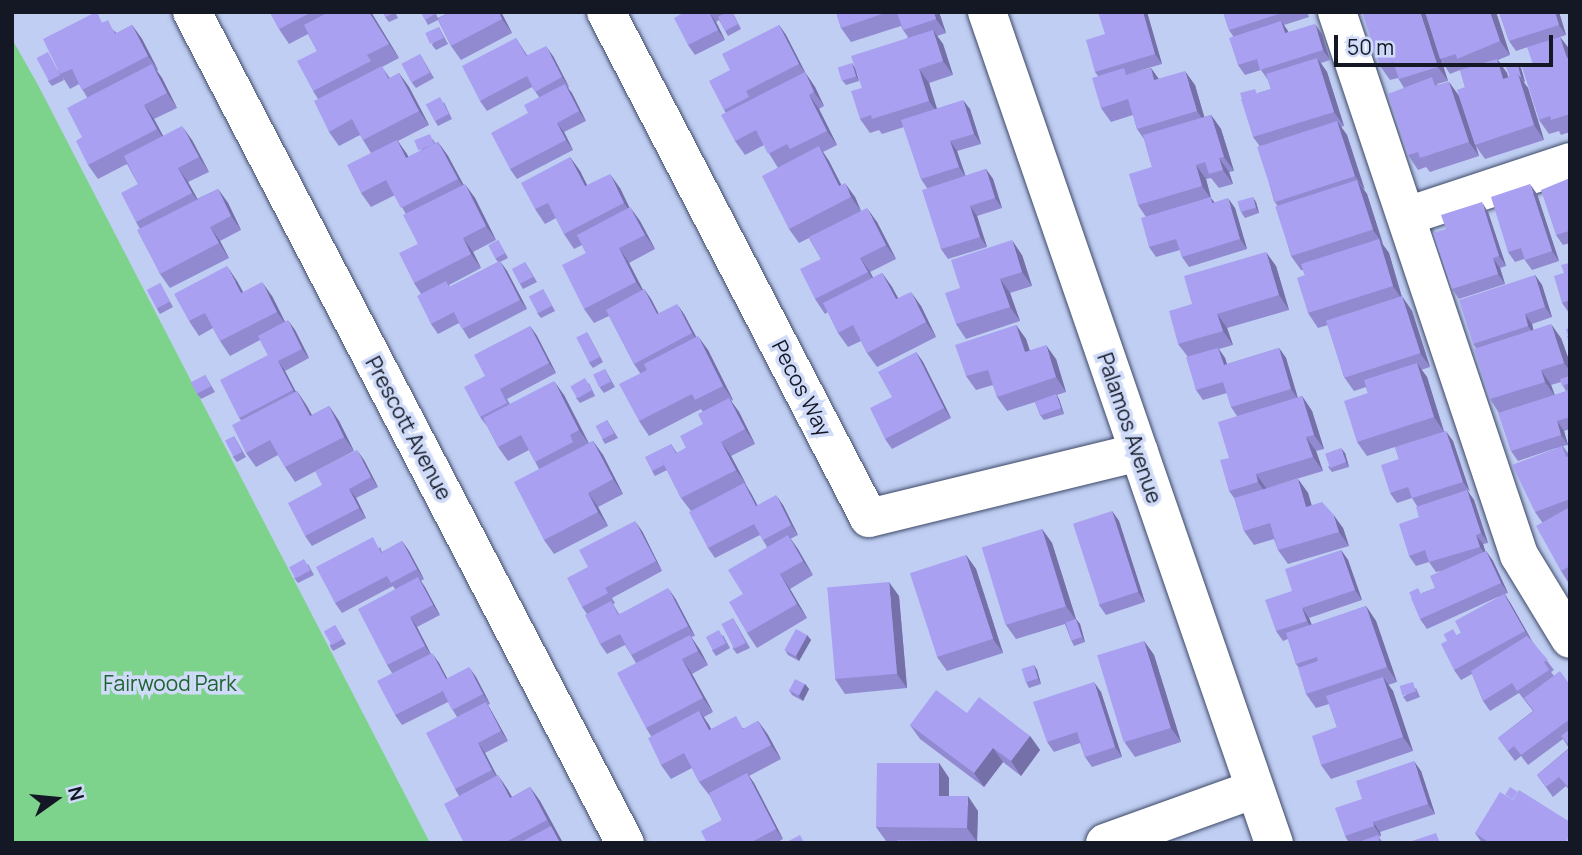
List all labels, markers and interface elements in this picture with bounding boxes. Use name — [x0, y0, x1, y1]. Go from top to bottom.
scale bar — [1337, 21, 1556, 65]
text: 50 m — [1347, 33, 1394, 61]
street label: Pecos Way — [767, 336, 837, 440]
street label: Palamos Avenue — [1092, 349, 1168, 507]
street label: Prescott Avenue — [361, 352, 457, 504]
park label: Fairwood Park — [103, 670, 237, 696]
north arrow — [21, 764, 91, 834]
text: N — [62, 784, 91, 804]

